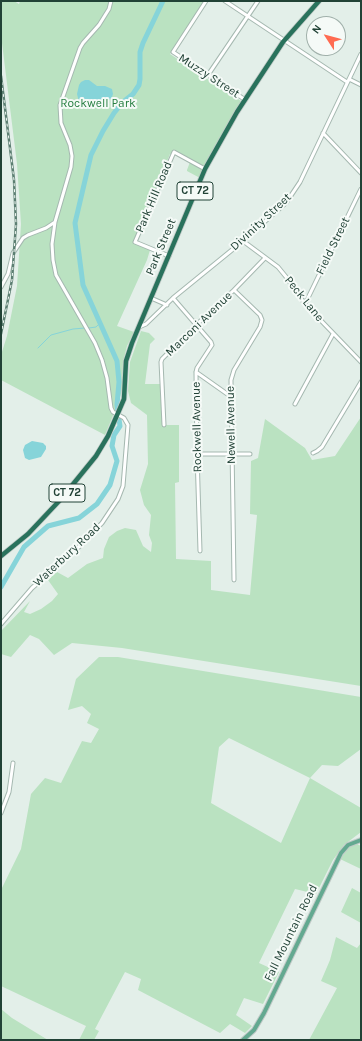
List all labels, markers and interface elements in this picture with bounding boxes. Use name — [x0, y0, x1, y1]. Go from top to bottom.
north arrow — [306, 16, 346, 56]
text: N — [309, 22, 324, 36]
street label: Muzzy Street — [176, 51, 242, 101]
park label: Rockwell Park — [60, 97, 136, 111]
street label: Park Hill Road — [133, 159, 175, 235]
road number: CT 72 — [177, 182, 213, 200]
street label: Divinity Street — [228, 190, 294, 254]
street label: Field Street — [313, 215, 353, 277]
street label: Park Street — [143, 217, 179, 277]
street label: Peck Lane — [281, 273, 327, 325]
street label: Marconi Avenue — [163, 289, 235, 359]
street label: Rockwell Avenue — [189, 381, 205, 473]
street label: Newell Avenue — [223, 386, 239, 464]
road number: CT 72 — [49, 484, 85, 502]
street label: Waterbury Road — [30, 520, 104, 590]
street label: Fall Mountain Road — [261, 882, 321, 984]

